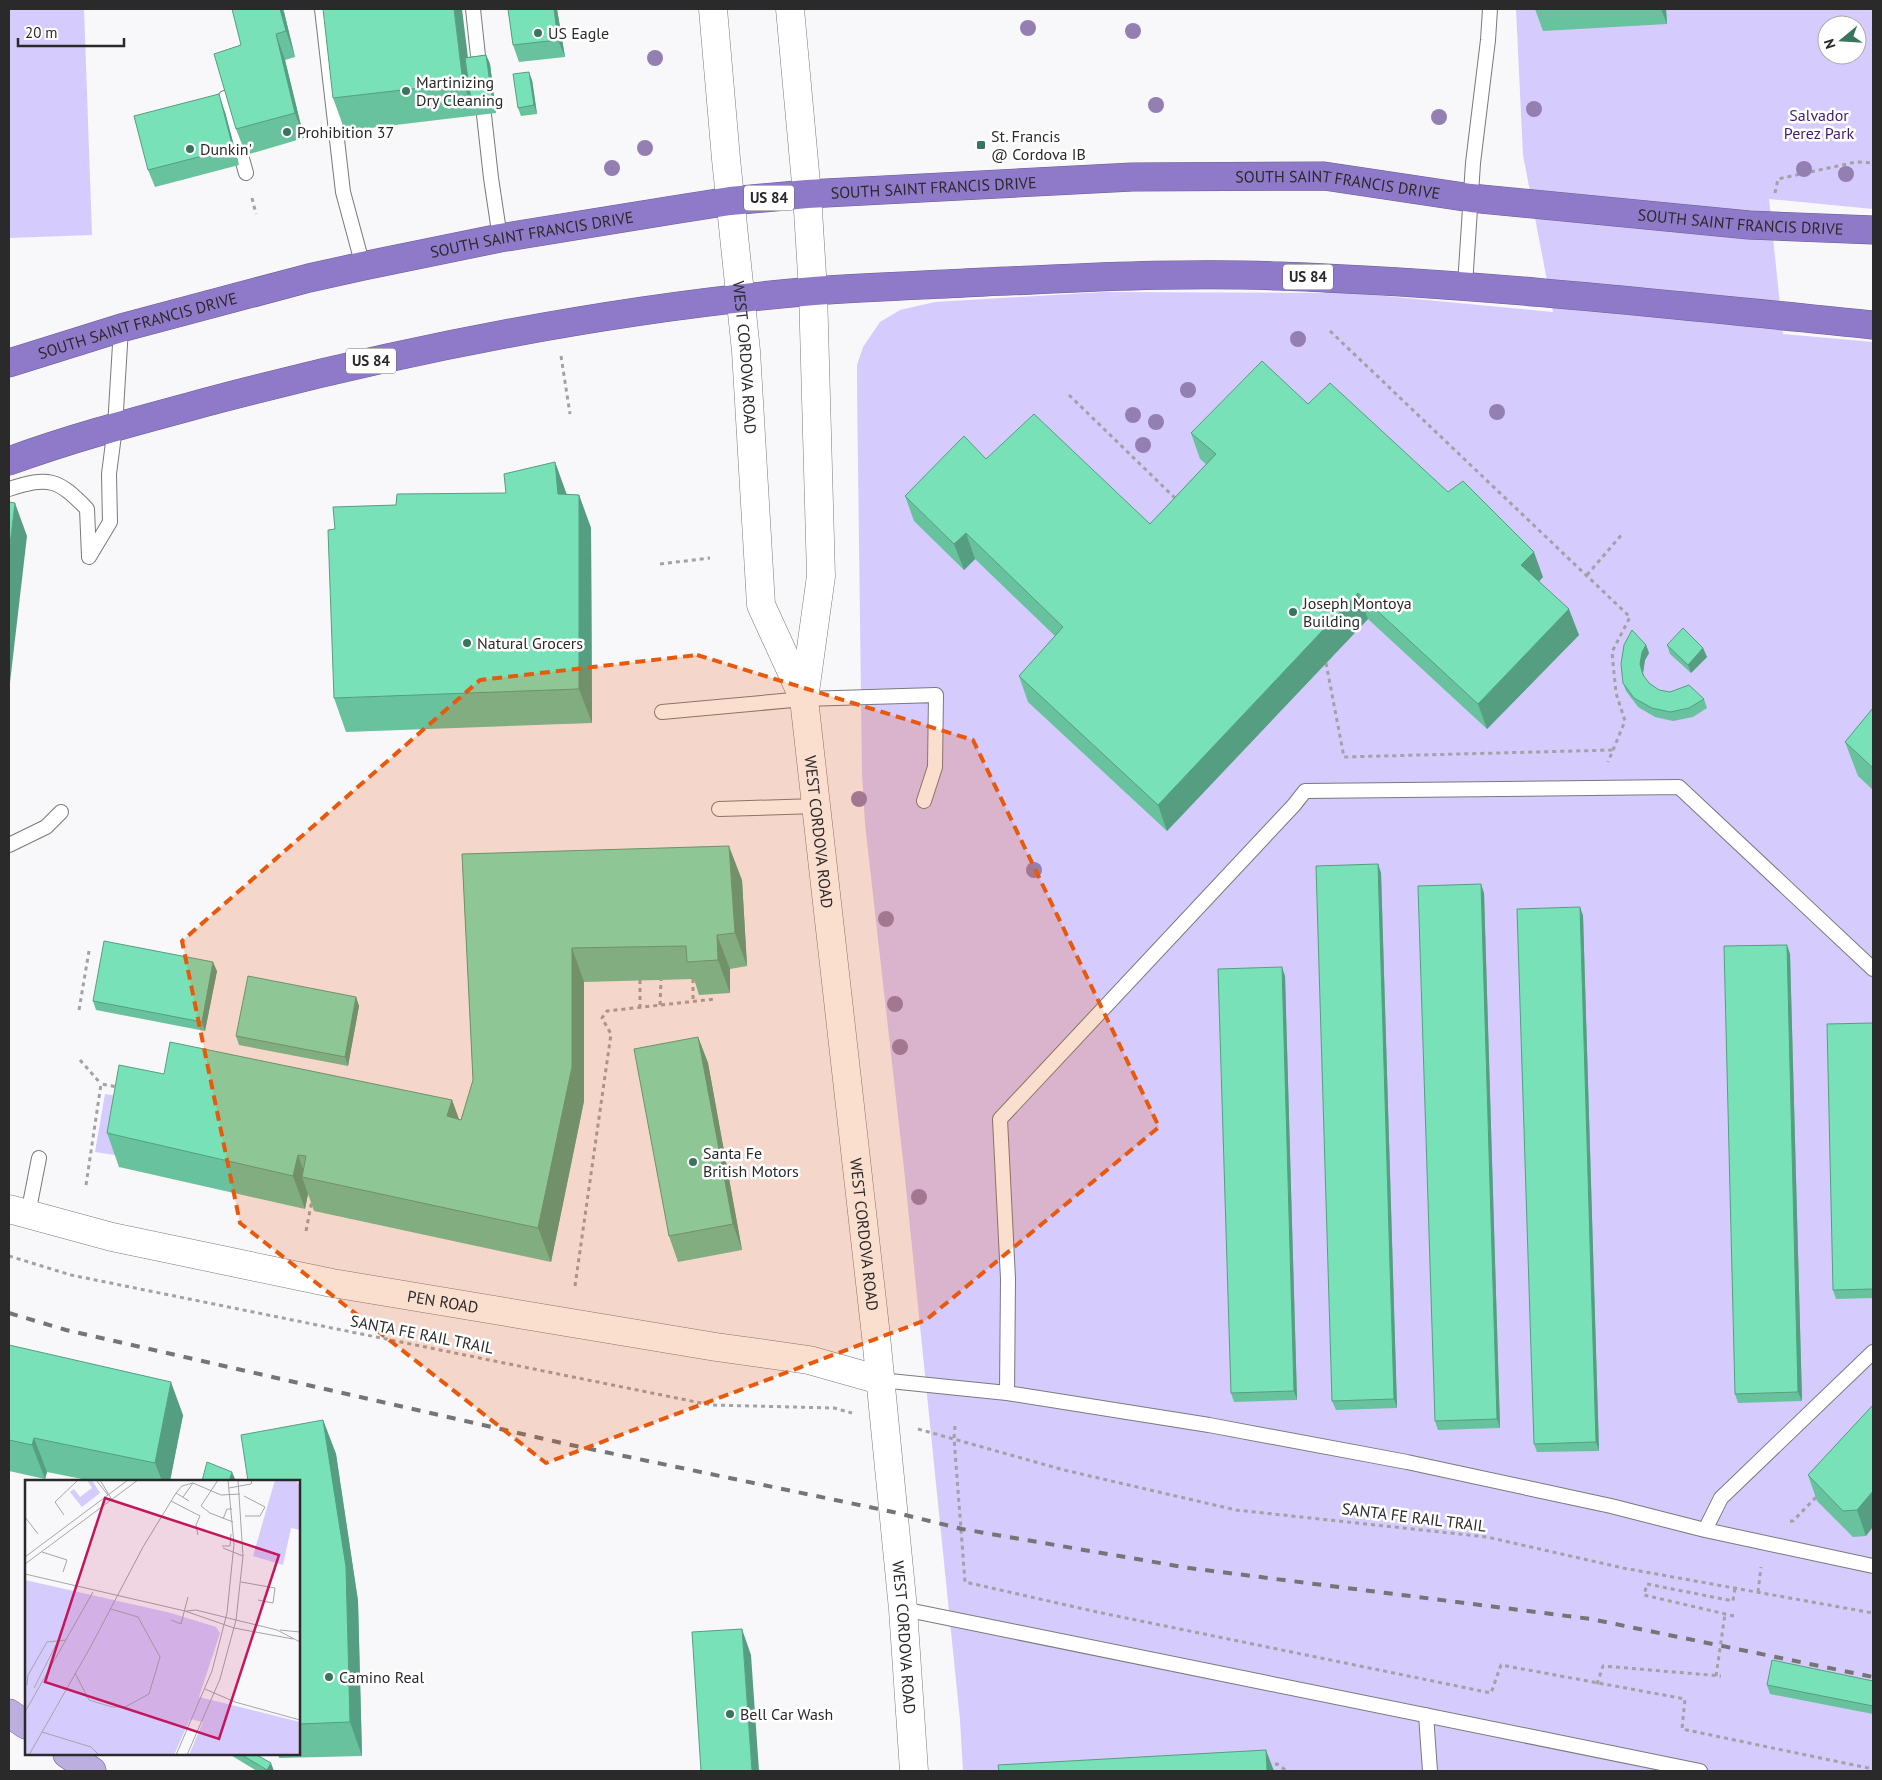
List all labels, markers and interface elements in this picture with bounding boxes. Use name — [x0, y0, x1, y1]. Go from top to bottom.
scale bar — [18, 15, 124, 47]
north arrow — [1817, 15, 1867, 65]
text: 20 m — [25, 23, 58, 42]
place label: US Eagle — [548, 23, 609, 43]
marker: US Eagle — [532, 27, 544, 39]
text: N — [1820, 37, 1840, 51]
place label: Martinizing Dry Cleaning — [416, 72, 503, 110]
marker: Martinizing Dry Cleaning — [400, 85, 412, 97]
park label: Salvador Perez Park — [1784, 105, 1854, 143]
place label: Prohibition 37 — [297, 122, 394, 142]
marker: Prohibition 37 — [281, 126, 293, 138]
place label: St. Francis @ Cordova IB — [991, 126, 1086, 164]
place label: Dunkin' — [200, 139, 252, 159]
marker: St. Francis @ Cordova IB — [975, 139, 987, 151]
marker: Dunkin' — [184, 143, 196, 155]
street label: SOUTH SAINT FRANCIS DRIVE — [1235, 166, 1442, 203]
street label: SOUTH SAINT FRANCIS DRIVE — [830, 172, 1037, 203]
road number: US 84 — [744, 186, 794, 210]
street label: SOUTH SAINT FRANCIS DRIVE — [1637, 204, 1844, 239]
street label: SOUTH SAINT FRANCIS DRIVE — [428, 207, 635, 262]
road number: US 84 — [1283, 264, 1333, 290]
street label: WEST CORDOVA ROAD — [729, 280, 761, 435]
street label: SOUTH SAINT FRANCIS DRIVE — [36, 288, 239, 363]
road number: US 84 — [346, 348, 396, 374]
place label: Joseph Montoya Building — [1302, 593, 1412, 631]
marker: Joseph Montoya Building — [1287, 606, 1299, 618]
place label: Natural Grocers — [477, 633, 583, 653]
marker: Natural Grocers — [461, 637, 473, 649]
street label: WEST CORDOVA ROAD — [800, 754, 838, 909]
place label: Santa Fe British Motors — [703, 1143, 799, 1181]
marker: Santa Fe British Motors — [687, 1156, 699, 1168]
street label: WEST CORDOVA ROAD — [846, 1157, 883, 1312]
street label: PEN ROAD — [406, 1286, 480, 1317]
street label: SANTA FE RAIL TRAIL — [349, 1310, 495, 1358]
inset map — [25, 1480, 300, 1755]
street label: SANTA FE RAIL TRAIL — [1341, 1498, 1487, 1536]
street label: WEST CORDOVA ROAD — [888, 1560, 920, 1715]
place label: Camino Real — [339, 1667, 424, 1687]
marker: Camino Real — [323, 1671, 335, 1683]
place label: Bell Car Wash — [740, 1704, 833, 1724]
marker: Bell Car Wash — [724, 1708, 736, 1720]

